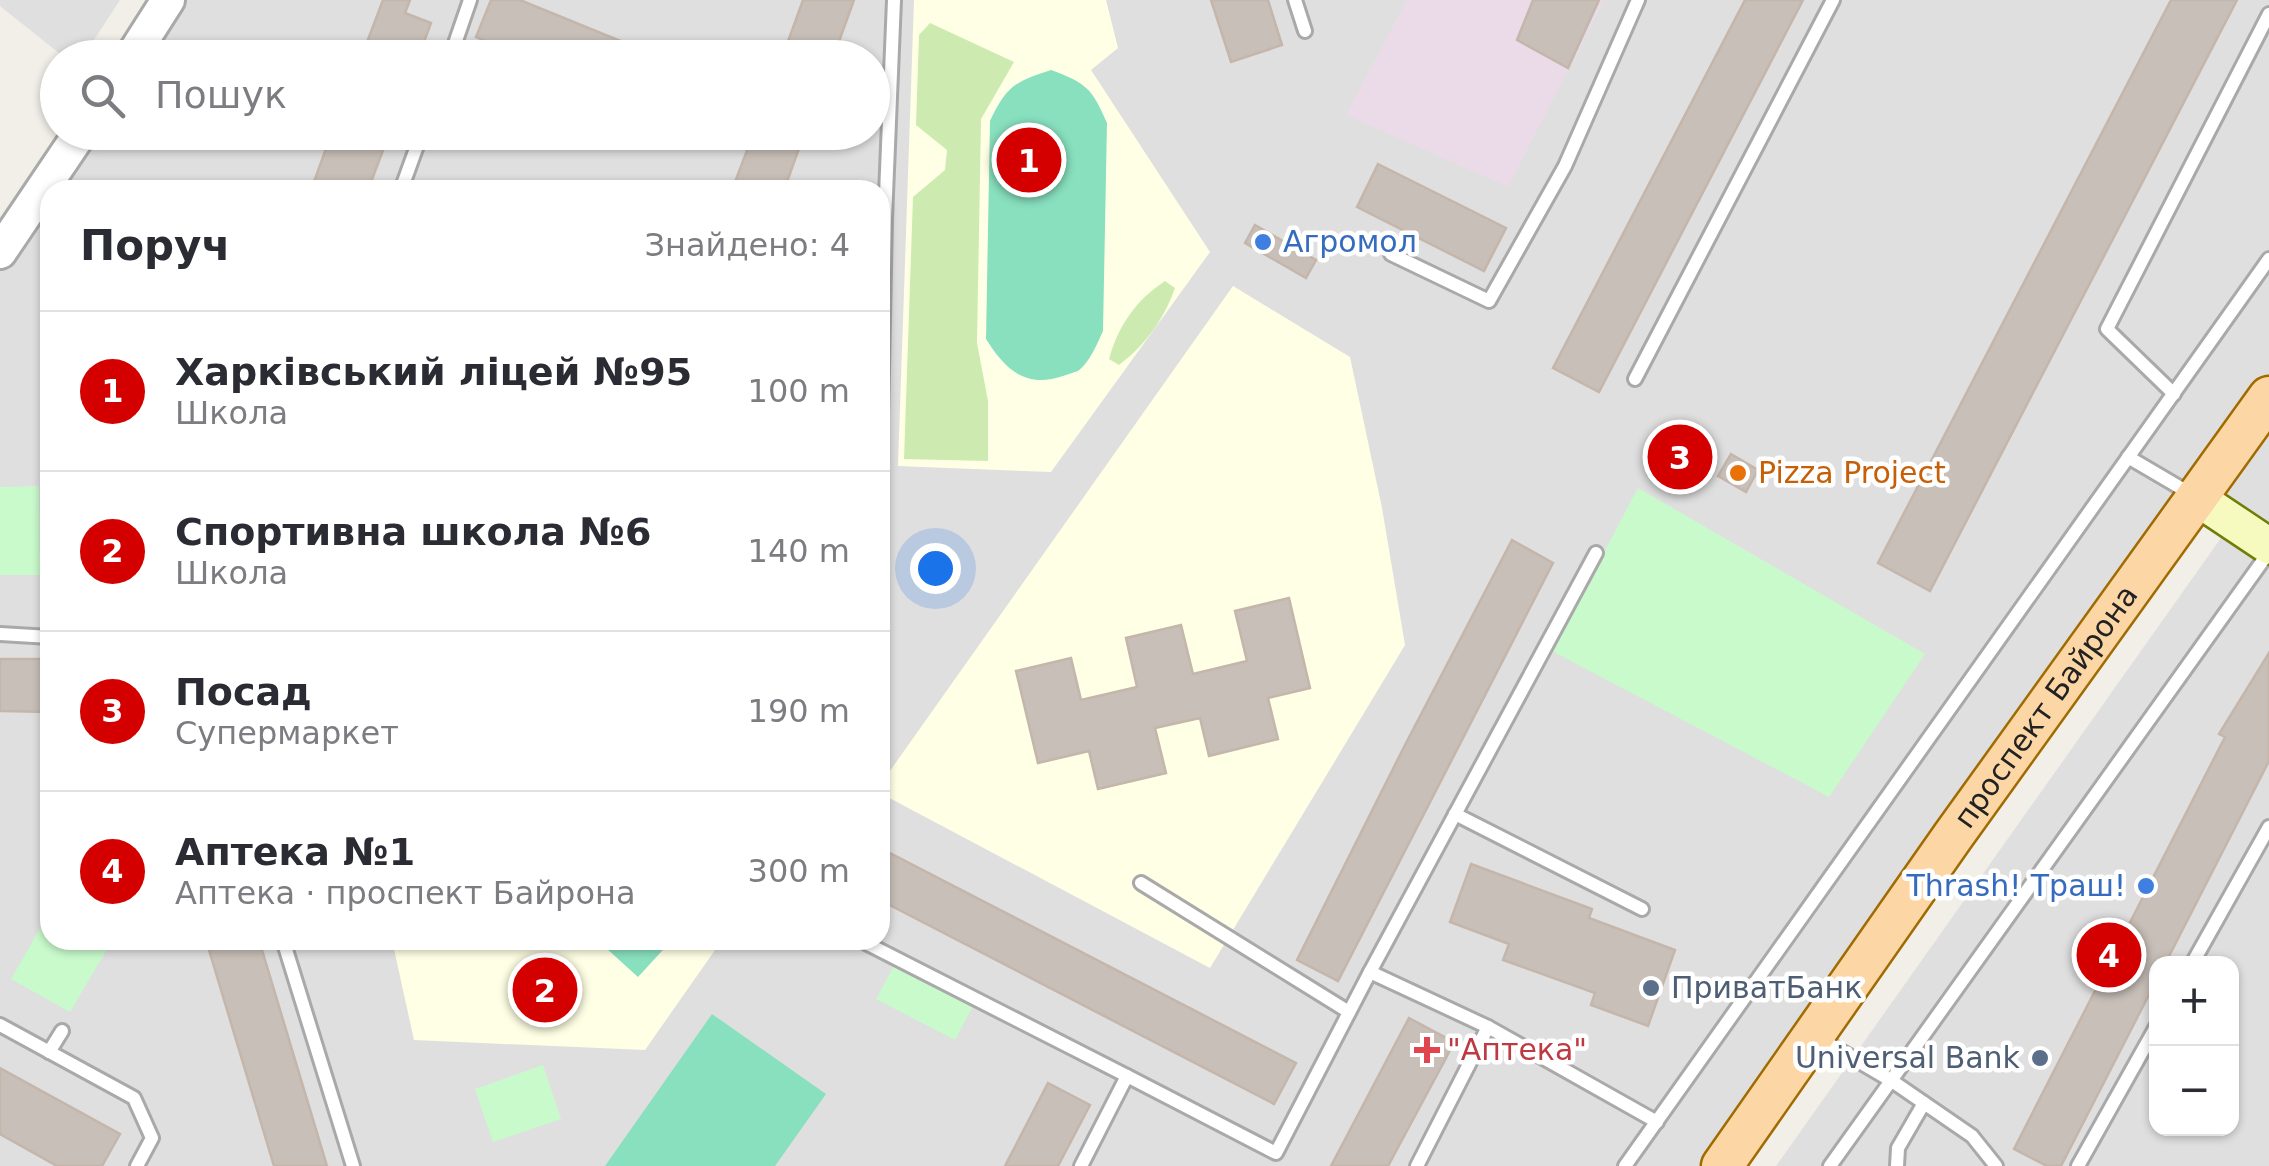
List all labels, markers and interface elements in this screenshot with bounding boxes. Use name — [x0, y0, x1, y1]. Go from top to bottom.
search box — [40, 40, 890, 150]
icon: search — [75, 68, 130, 123]
text: Пошук — [155, 73, 287, 117]
pin: 1 — [996, 122, 1062, 198]
text: Поруч — [80, 221, 230, 270]
place label: Агромол — [1283, 224, 1417, 259]
text: Знайдено: 4 — [645, 226, 850, 264]
marker: Агромол — [1252, 231, 1274, 253]
text: Харківський ліцей №95 — [175, 350, 692, 394]
text: 1 — [101, 372, 124, 410]
text: 100 m — [748, 372, 850, 410]
text: Школа — [175, 394, 288, 432]
pin: 3 — [1648, 420, 1712, 494]
place label: Pizza Project — [1758, 455, 1946, 490]
marker: Pizza Project — [1727, 462, 1749, 484]
text: Спортивна школа №6 — [175, 510, 651, 554]
text: 2 — [101, 532, 124, 570]
text: 140 m — [748, 532, 850, 570]
your location — [910, 543, 961, 594]
text: Школа — [175, 554, 288, 592]
street label: проспект Байрона — [1946, 578, 2145, 835]
text: Посад — [175, 670, 312, 714]
text: 3 — [101, 692, 124, 730]
text: 190 m — [748, 692, 850, 730]
text: Супермаркет — [175, 714, 399, 752]
text: Аптека №1 — [175, 830, 415, 874]
text: 4 — [101, 852, 124, 890]
text: 300 m — [748, 852, 850, 890]
place label: Thrash! Траш! — [1906, 868, 2126, 903]
text: Аптека · проспект Байрона — [175, 874, 636, 912]
marker: Thrash! Траш! — [2135, 875, 2157, 897]
pin: 4 — [2076, 918, 2142, 992]
pin: 2 — [512, 952, 578, 1028]
map controls — [2149, 956, 2239, 1136]
button: + — [2149, 956, 2239, 1046]
place label: ПриватБанк — [1671, 970, 1862, 1005]
marker: ПриватБанк — [1640, 977, 1662, 999]
place label: "Аптека" — [1447, 1032, 1587, 1067]
marker: "Аптека" — [1416, 1039, 1438, 1061]
place label: Universal Bank — [1795, 1040, 2021, 1075]
button: − — [2149, 1046, 2239, 1136]
marker: Universal Bank — [2029, 1047, 2051, 1069]

